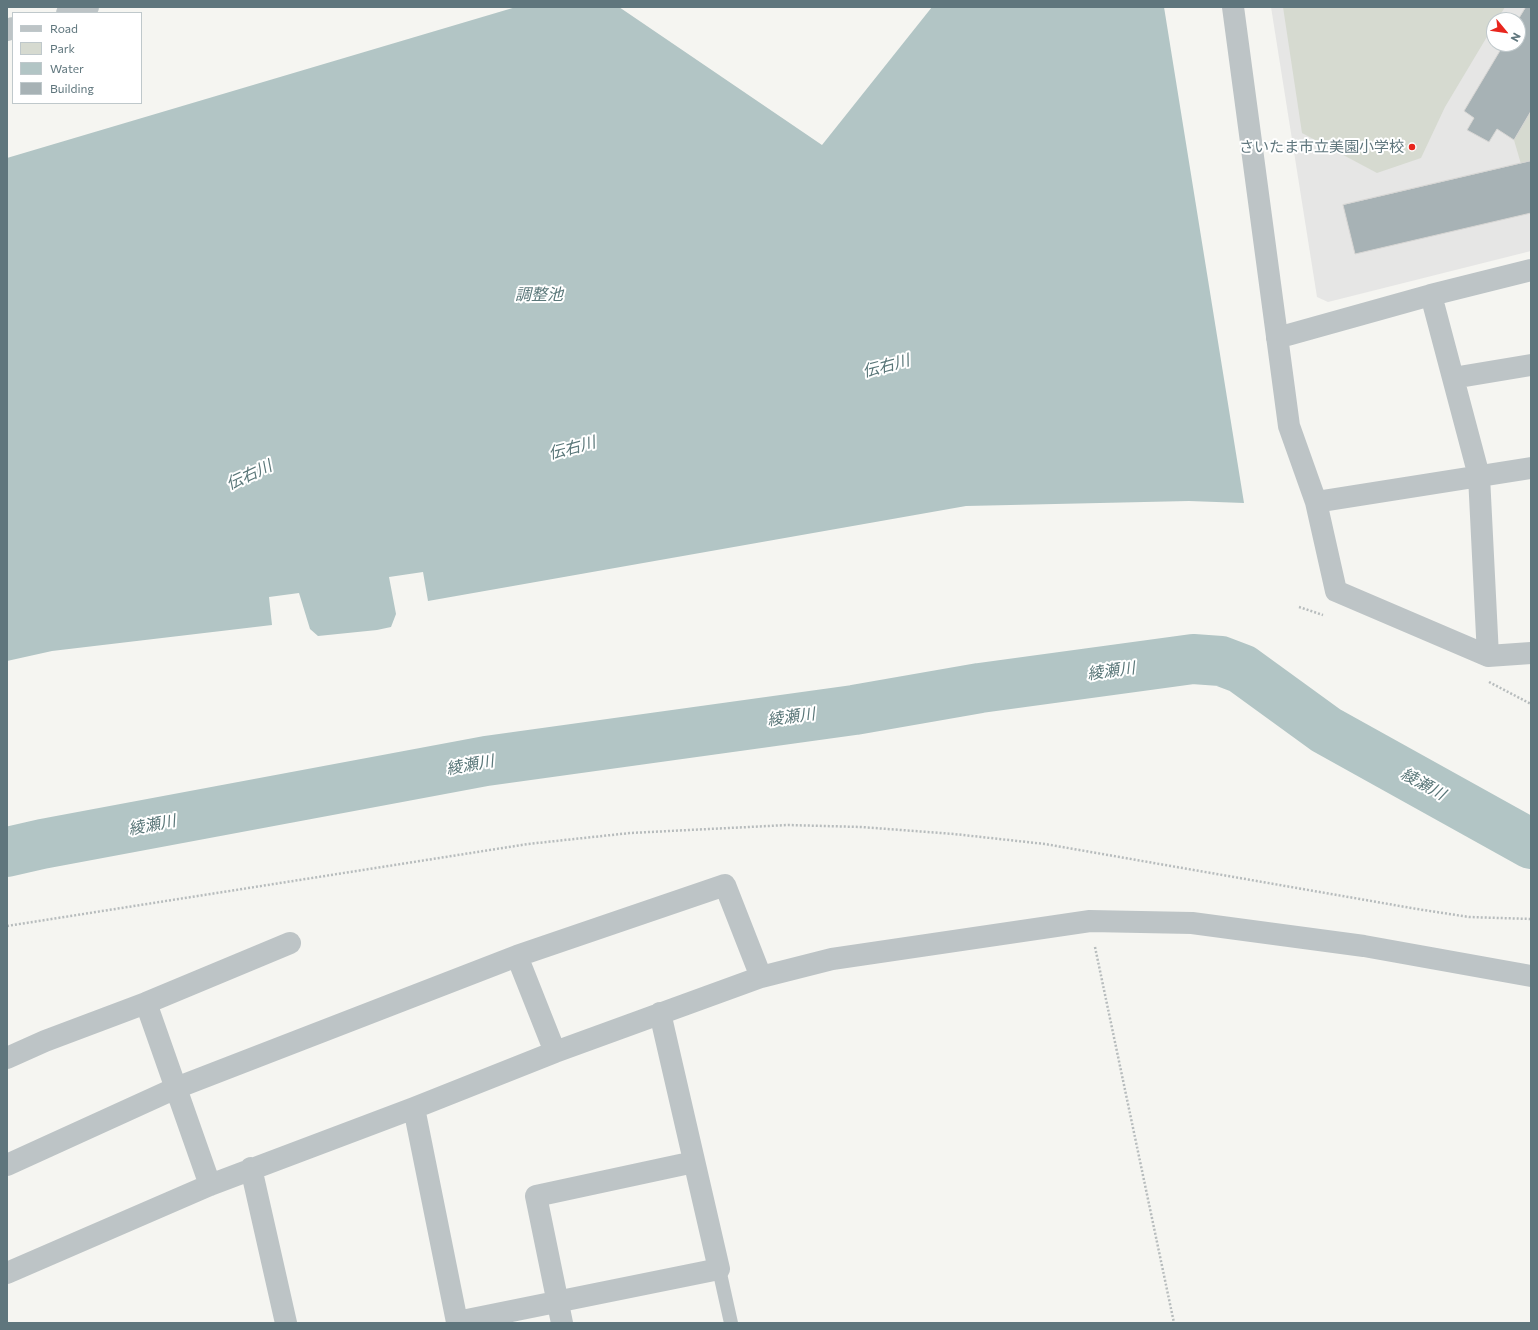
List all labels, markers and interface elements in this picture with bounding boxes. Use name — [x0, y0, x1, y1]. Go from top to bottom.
legend — [12, 12, 142, 104]
north arrow — [1486, 12, 1526, 52]
text: Road — [50, 21, 78, 35]
text: N — [1508, 31, 1524, 44]
text: Park — [50, 41, 75, 55]
text: Water — [50, 61, 84, 75]
text: Building — [50, 81, 94, 95]
place label: さいたま市立美園小学校 — [1239, 138, 1404, 156]
marker: さいたま市立美園小学校 — [1407, 142, 1417, 152]
water label: 調整池 — [515, 285, 563, 305]
water label: 伝右川 — [860, 351, 912, 381]
water label: 伝右川 — [546, 433, 598, 463]
water label: 伝右川 — [223, 456, 275, 494]
water label: 綾瀬川 — [1086, 658, 1136, 684]
water label: 綾瀬川 — [766, 704, 816, 730]
water label: 綾瀬川 — [445, 751, 495, 779]
water label: 綾瀬川 — [1397, 764, 1449, 804]
water label: 綾瀬川 — [127, 811, 177, 839]

